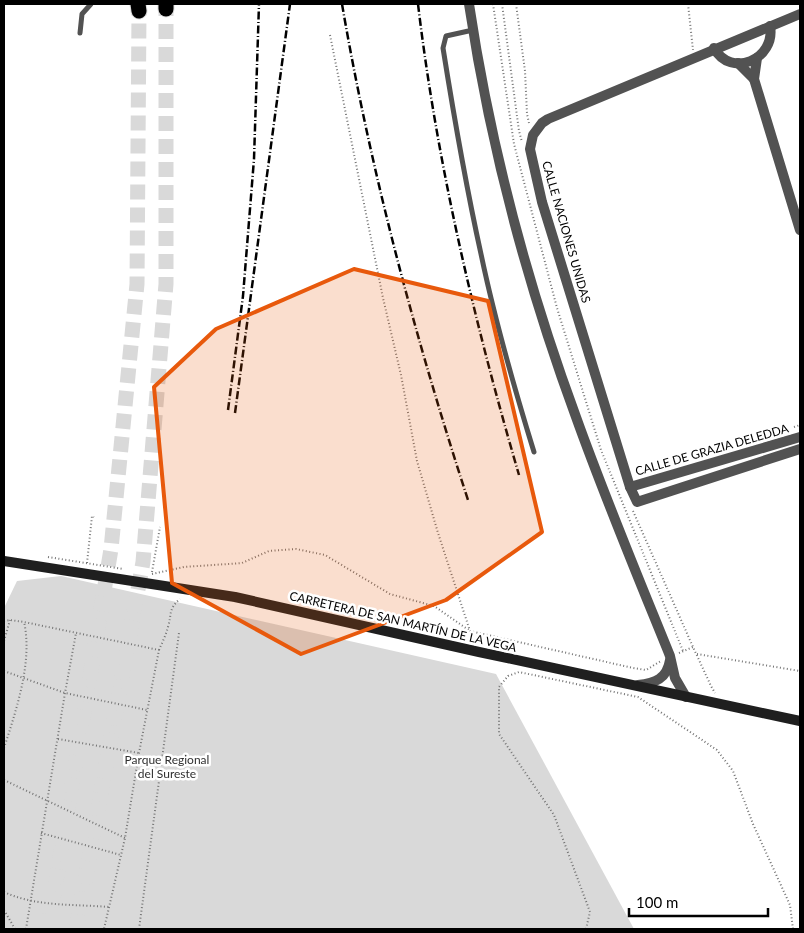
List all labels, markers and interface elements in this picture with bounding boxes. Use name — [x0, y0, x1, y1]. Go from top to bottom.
street label: CALLE NACIONES UNIDAS — [539, 159, 594, 305]
street label: CALLE DE GRAZIA DELEDDA — [634, 420, 791, 479]
street label: CARRETERA DE SAN MARTÍN DE LA VEGA — [288, 588, 519, 655]
park label: Parque Regional del Sureste — [125, 752, 209, 781]
scale bar — [629, 886, 768, 918]
text: 100 m — [636, 893, 678, 911]

